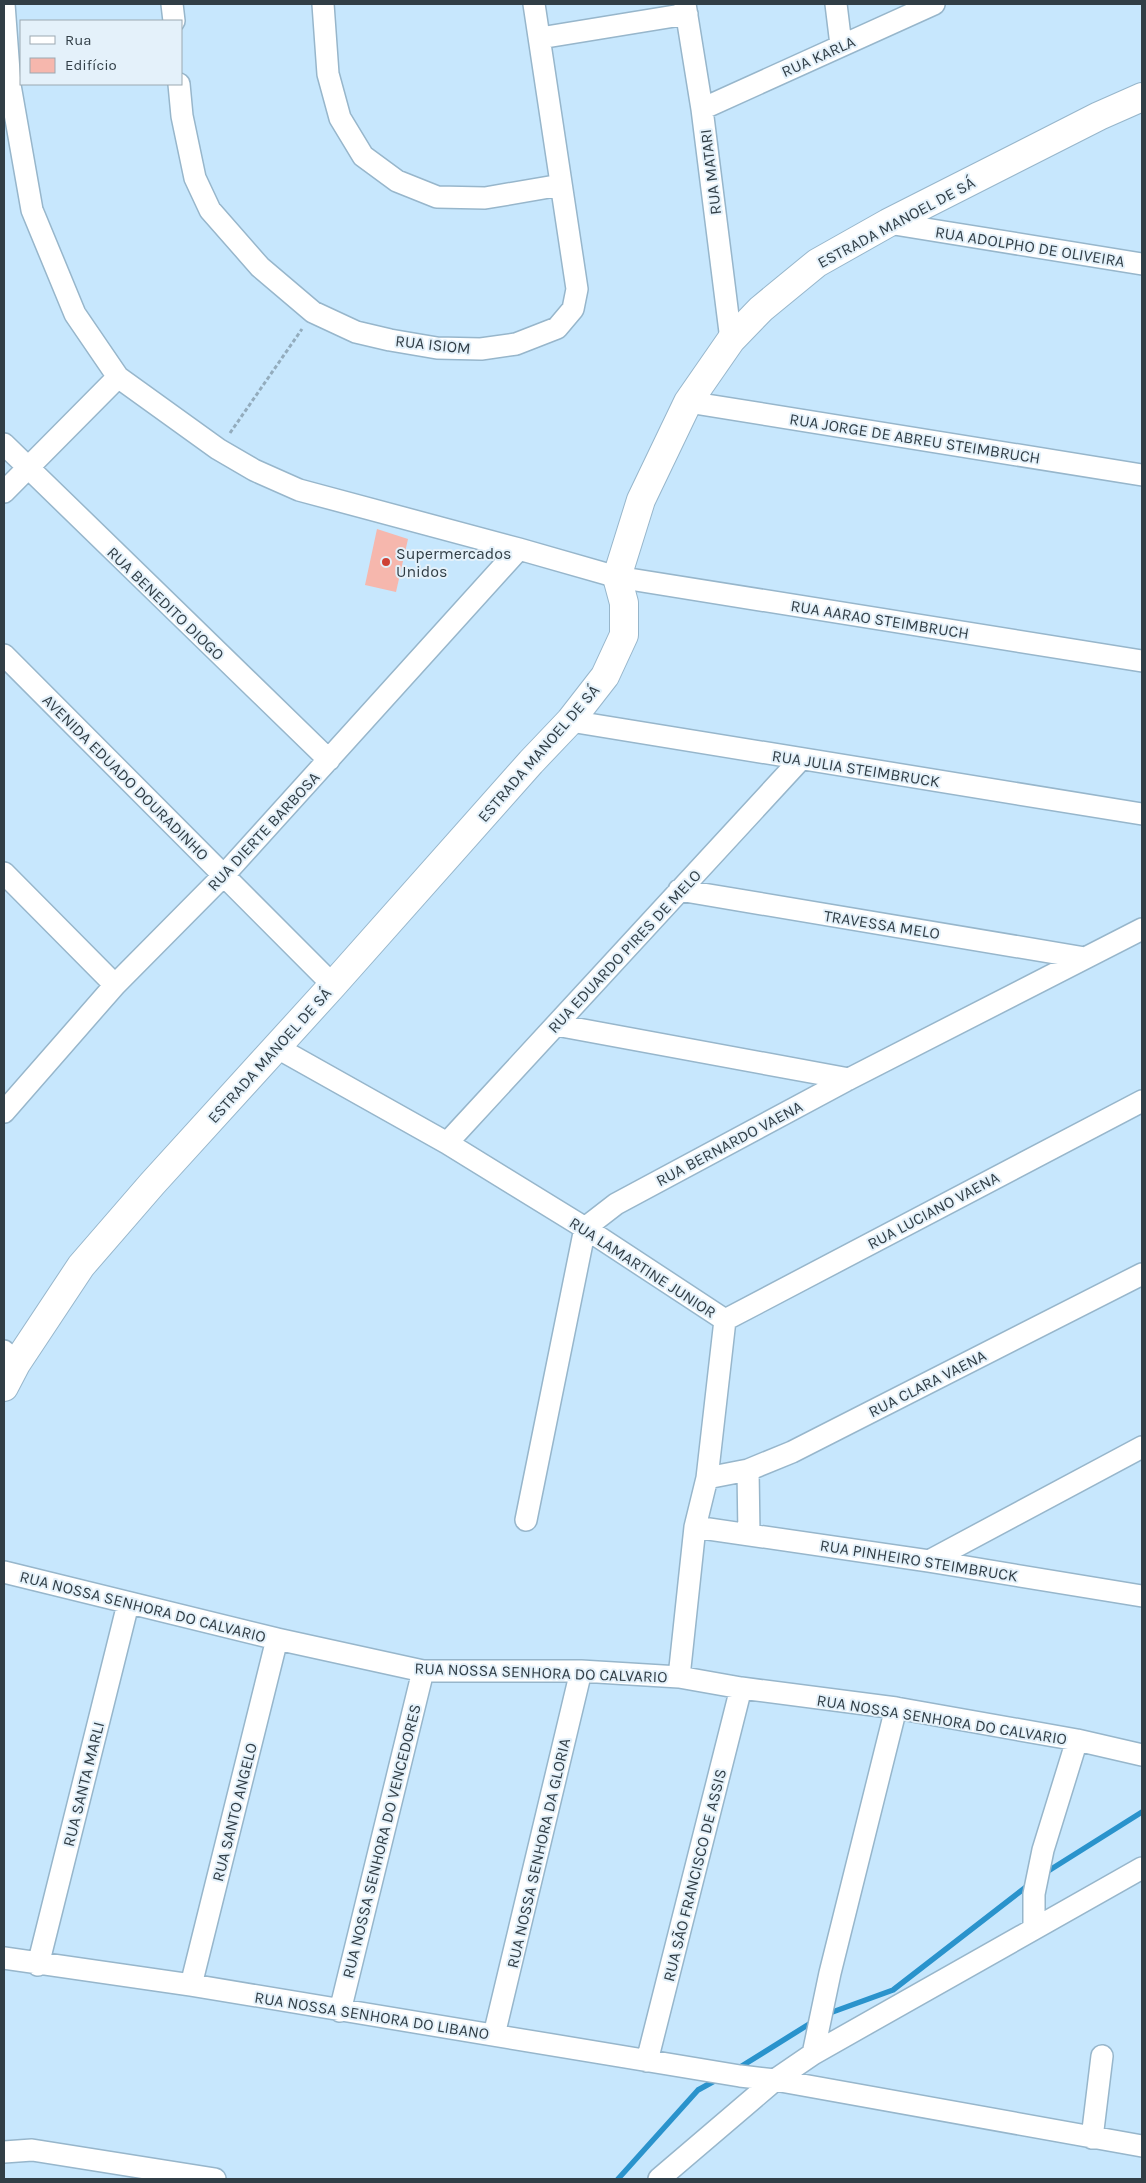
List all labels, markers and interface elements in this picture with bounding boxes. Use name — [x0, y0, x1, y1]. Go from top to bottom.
legend — [20, 20, 182, 85]
text: Rua — [65, 31, 92, 49]
street label: RUA KARLA — [778, 32, 858, 81]
text: Edifício — [65, 56, 117, 74]
street label: RUA MATARI — [696, 128, 725, 216]
street label: ESTRADA MANOEL DE SÁ — [814, 173, 978, 272]
street label: RUA ADOLPHO DE OLIVEIRA — [934, 222, 1126, 271]
street label: RUA ISIOM — [394, 331, 472, 358]
street label: RUA JORGE DE ABREU STEIMBRUCH — [788, 409, 1042, 468]
street label: RUA BENEDITO DIOGO — [103, 543, 228, 664]
place label: Supermercados Unidos — [396, 544, 511, 581]
marker: Supermercados Unidos — [380, 556, 392, 568]
street label: RUA AARAO STEIMBRUCH — [789, 596, 970, 643]
street label: ESTRADA MANOEL DE SÁ — [474, 681, 603, 826]
street label: AVENIDA EDUADO DOURADINHO — [39, 690, 213, 864]
street label: RUA JULIA STEIMBRUCK — [771, 746, 941, 791]
street label: RUA DIERTE BARBOSA — [203, 768, 323, 895]
street label: RUA EDUARDO PIRES DE MELO — [544, 866, 705, 1037]
street label: TRAVESSA MELO — [823, 906, 941, 943]
street label: ESTRADA MANOEL DE SÁ — [204, 984, 335, 1127]
street label: RUA BERNARDO VAENA — [653, 1097, 806, 1190]
street label: RUA LUCIANO VAENA — [864, 1168, 1002, 1253]
street label: RUA LAMARTINE JUNIOR — [566, 1213, 720, 1322]
street label: RUA CLARA VAENA — [865, 1346, 989, 1421]
street label: RUA PINHEIRO STEIMBRUCK — [819, 1535, 1019, 1586]
street label: RUA NOSSA SENHORA DO CALVARIO — [18, 1567, 268, 1646]
street label: RUA NOSSA SENHORA DO CALVARIO — [414, 1659, 668, 1686]
street label: RUA NOSSA SENHORA DO CALVARIO — [815, 1690, 1068, 1749]
street label: RUA NOSSA SENHORA DO VENCEDORES — [338, 1702, 425, 1980]
street label: RUA SANTA MARLI — [59, 1720, 108, 1848]
street label: RUA NOSSA SENHORA DA GLORIA — [503, 1736, 574, 1970]
street label: RUA SANTO ANGELO — [208, 1741, 261, 1884]
street label: RUA SÃO FRANCISCO DE ASSIS — [659, 1767, 730, 1983]
street label: RUA NOSSA SENHORA DO LIBANO — [253, 1988, 491, 2043]

